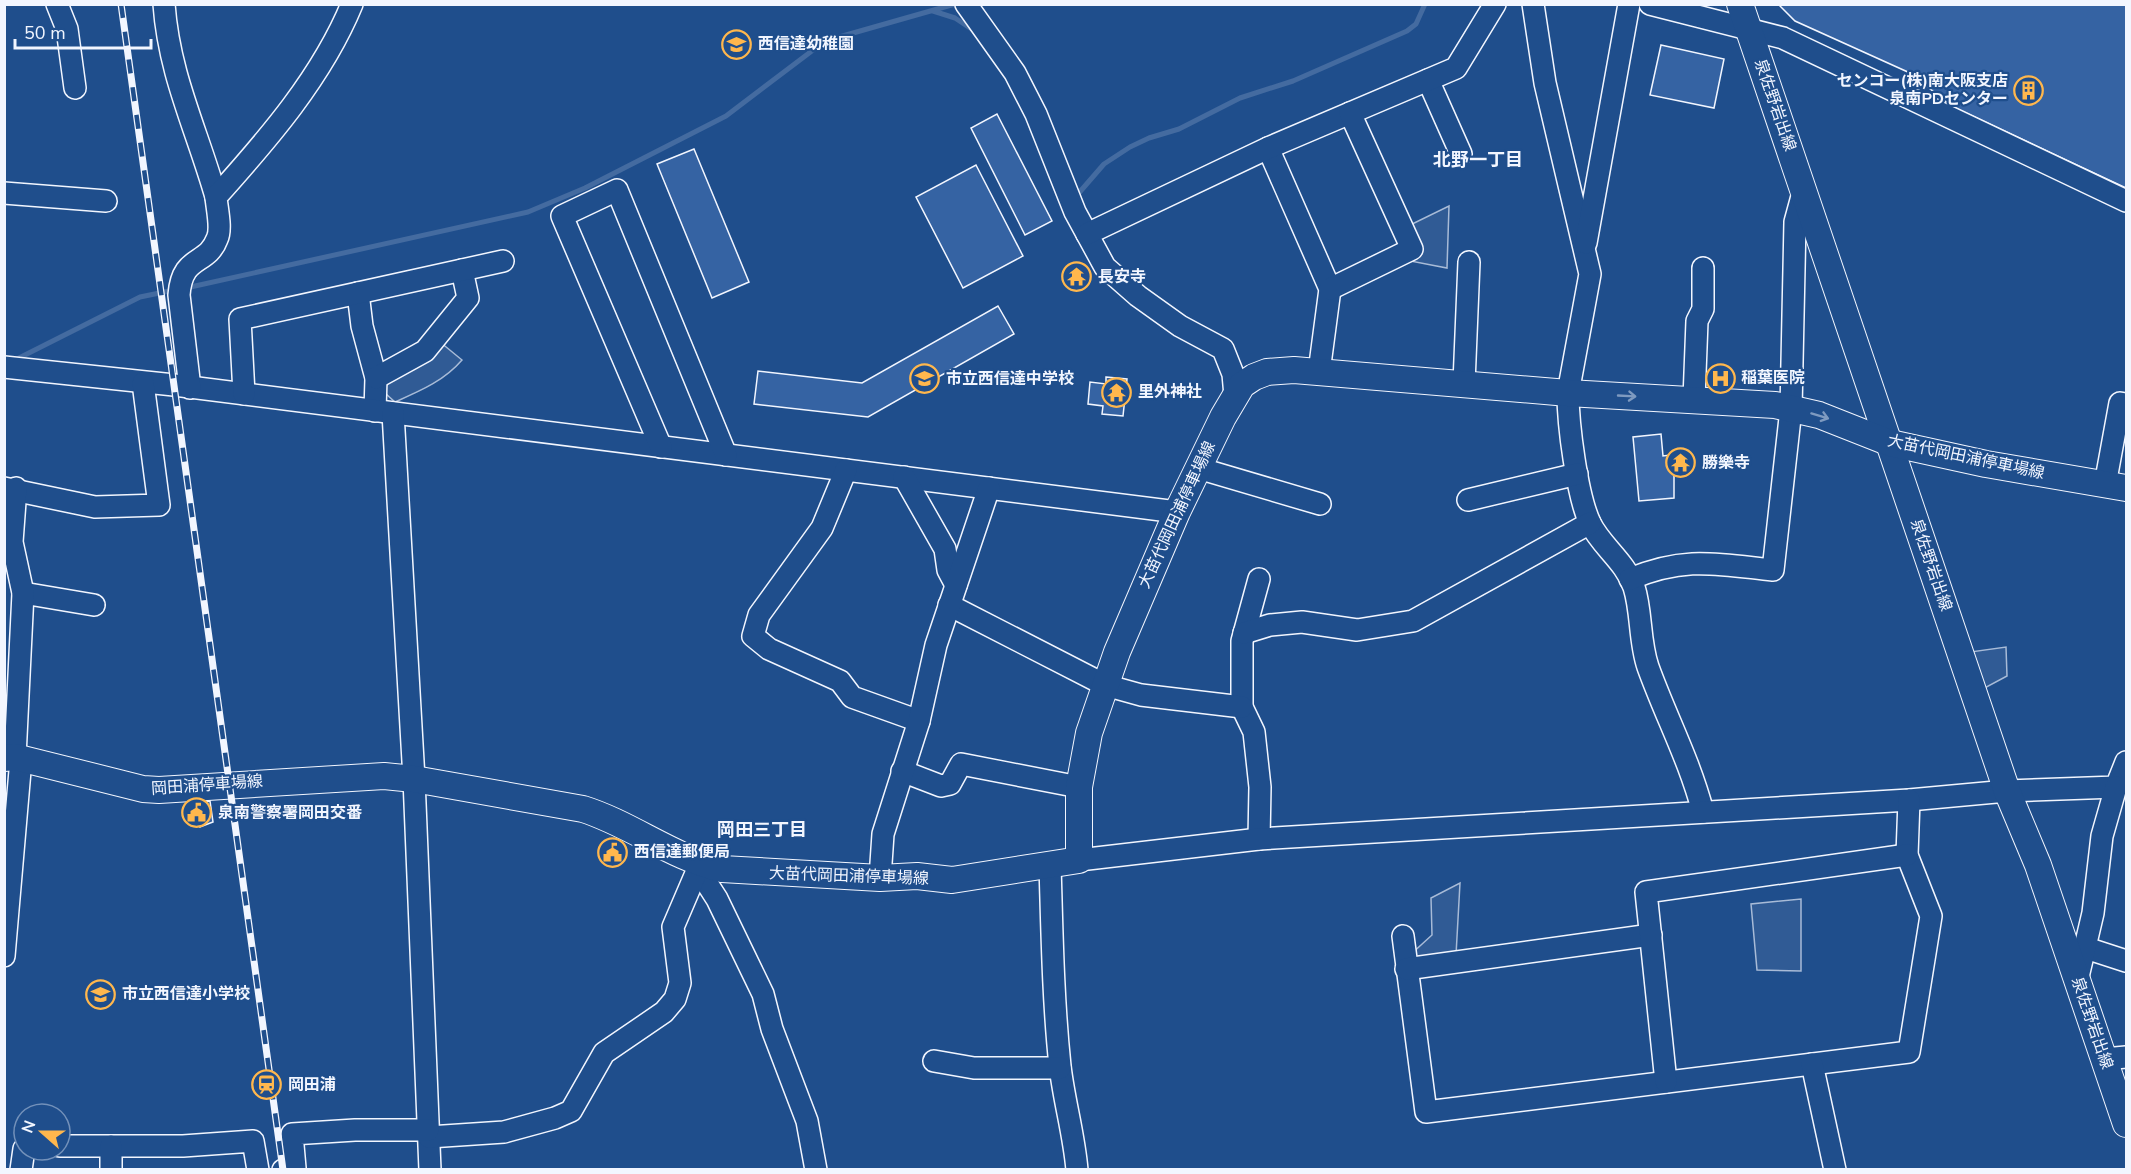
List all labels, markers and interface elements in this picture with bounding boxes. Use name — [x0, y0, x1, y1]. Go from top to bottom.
scale bar — [15, 12, 152, 50]
text: 50 m — [24, 21, 66, 45]
school or university icon: 西信達幼稚園 — [721, 28, 753, 60]
place label: 西信達幼稚園 — [758, 33, 854, 55]
street label: 泉佐野岩出線 — [1749, 56, 1801, 154]
place label: センコー(株)南大阪支店 泉南PDセンター — [1837, 70, 2008, 110]
building icon: センコー(株)南大阪支店 泉南PDセンター — [2013, 74, 2045, 106]
district label: 北野一丁目 — [1433, 148, 1523, 172]
temple icon: 長安寺 — [1061, 261, 1093, 293]
place label: 長安寺 — [1098, 266, 1146, 288]
hospital icon: 稲葉医院 — [1704, 362, 1736, 394]
school or university icon: 市立西信達中学校 — [909, 363, 941, 395]
place label: 稲葉医院 — [1741, 367, 1805, 389]
place label: 市立西信達中学校 — [946, 368, 1074, 390]
temple icon: 里外神社 — [1101, 376, 1133, 408]
place label: 里外神社 — [1138, 381, 1202, 403]
one-way arrow — [1616, 391, 1636, 402]
one-way arrow — [1810, 411, 1829, 422]
street label: 大苗代岡田浦停車場線 — [1885, 430, 2047, 484]
street label: 大苗代岡田浦停車場線 — [1133, 438, 1221, 592]
temple icon: 勝樂寺 — [1665, 447, 1697, 479]
place label: 勝樂寺 — [1702, 452, 1750, 474]
street label: 泉佐野岩出線 — [1905, 516, 1957, 614]
street label: 岡田浦停車場線 — [150, 770, 264, 800]
public building icon: 泉南警察署岡田交番 — [181, 797, 213, 829]
place label: 泉南警察署岡田交番 — [218, 802, 362, 824]
district label: 岡田三丁目 — [717, 818, 807, 842]
public building icon: 西信達郵便局 — [597, 836, 629, 868]
place label: 西信達郵便局 — [634, 841, 730, 863]
street label: 大苗代岡田浦停車場線 — [769, 862, 929, 890]
street label: 泉佐野岩出線 — [2066, 974, 2118, 1072]
school or university icon: 市立西信達小学校 — [85, 978, 117, 1010]
place label: 市立西信達小学校 — [122, 983, 250, 1005]
station icon: 岡田浦 — [251, 1069, 283, 1101]
place label: 岡田浦 — [288, 1074, 336, 1096]
north arrow — [12, 1102, 72, 1162]
text: N — [17, 1117, 41, 1137]

